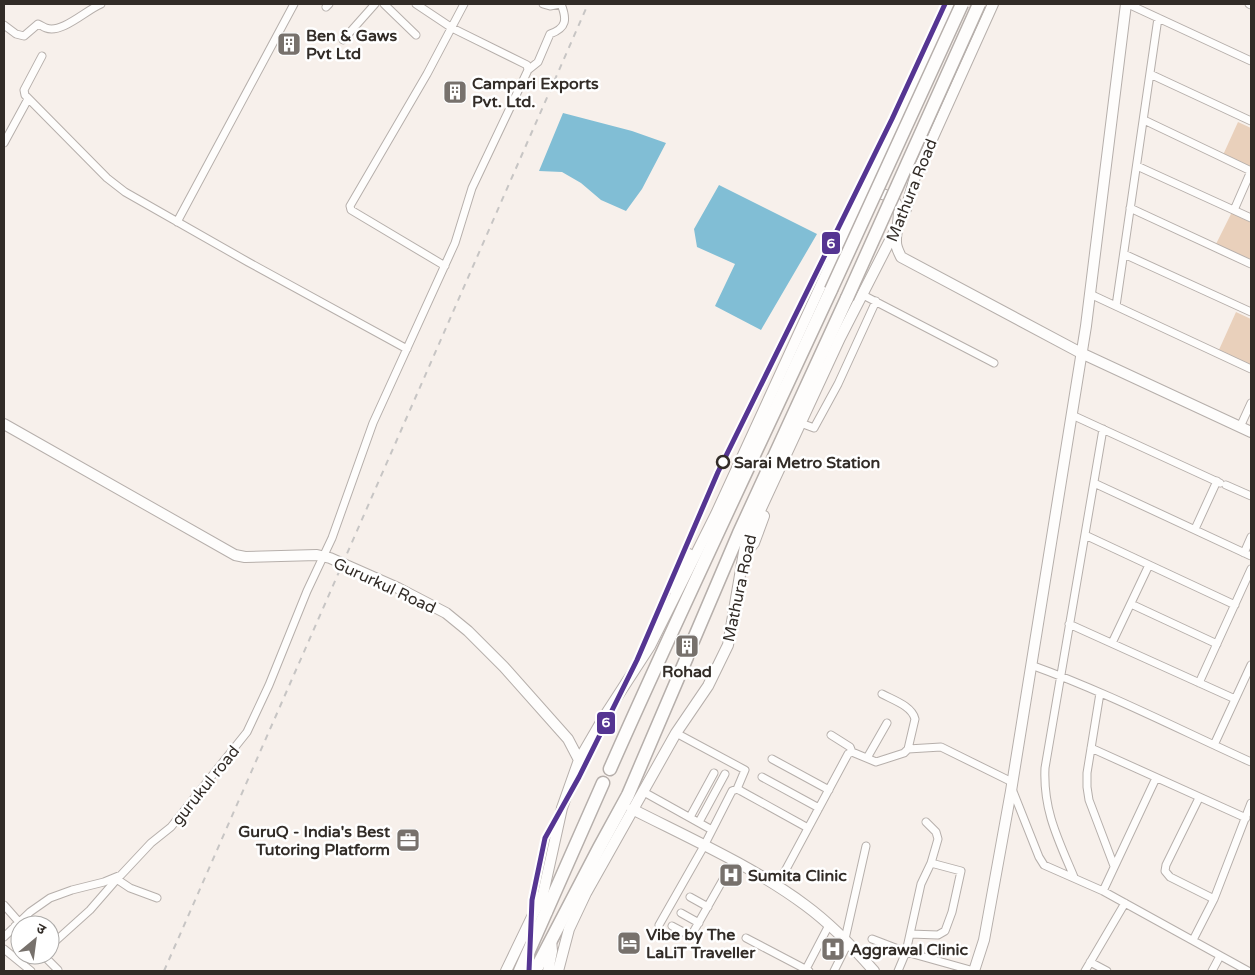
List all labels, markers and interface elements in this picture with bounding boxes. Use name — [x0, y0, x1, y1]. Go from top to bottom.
place label: Ben & Gaws Pvt Ltd — [306, 26, 397, 64]
building icon: Ben & Gaws Pvt Ltd — [276, 31, 302, 57]
place label: Campari Exports Pvt. Ltd. — [472, 74, 599, 112]
building icon: Campari Exports Pvt. Ltd. — [442, 79, 468, 105]
street label: Mathura Road — [882, 136, 942, 245]
line badge: 6 — [821, 231, 841, 255]
text: 6 — [827, 235, 836, 252]
place label: Sarai Metro Station — [734, 453, 880, 473]
marker: Sarai Metro Station — [716, 455, 730, 469]
street label: Mathura Road — [719, 533, 761, 644]
street label: Gururkul Road — [330, 553, 439, 618]
building icon: Rohad — [674, 633, 700, 659]
place label: Rohad — [662, 662, 712, 682]
line badge: 6 — [596, 711, 616, 735]
text: 6 — [602, 714, 611, 731]
street label: gurukul road — [167, 742, 244, 830]
place label: GuruQ - India's Best Tutoring Platform — [238, 822, 391, 860]
office icon: GuruQ - India's Best Tutoring Platform — [395, 827, 421, 853]
hospital icon: Sumita Clinic — [718, 862, 744, 888]
place label: Sumita Clinic — [748, 866, 847, 886]
north arrow — [10, 915, 60, 965]
text: उ — [33, 920, 49, 939]
place label: Vibe by The LaLiT Traveller — [646, 925, 756, 963]
hotel icon: Vibe by The LaLiT Traveller — [616, 930, 642, 956]
hospital icon: Aggrawal Clinic — [820, 936, 846, 962]
place label: Aggrawal Clinic — [850, 940, 968, 960]

